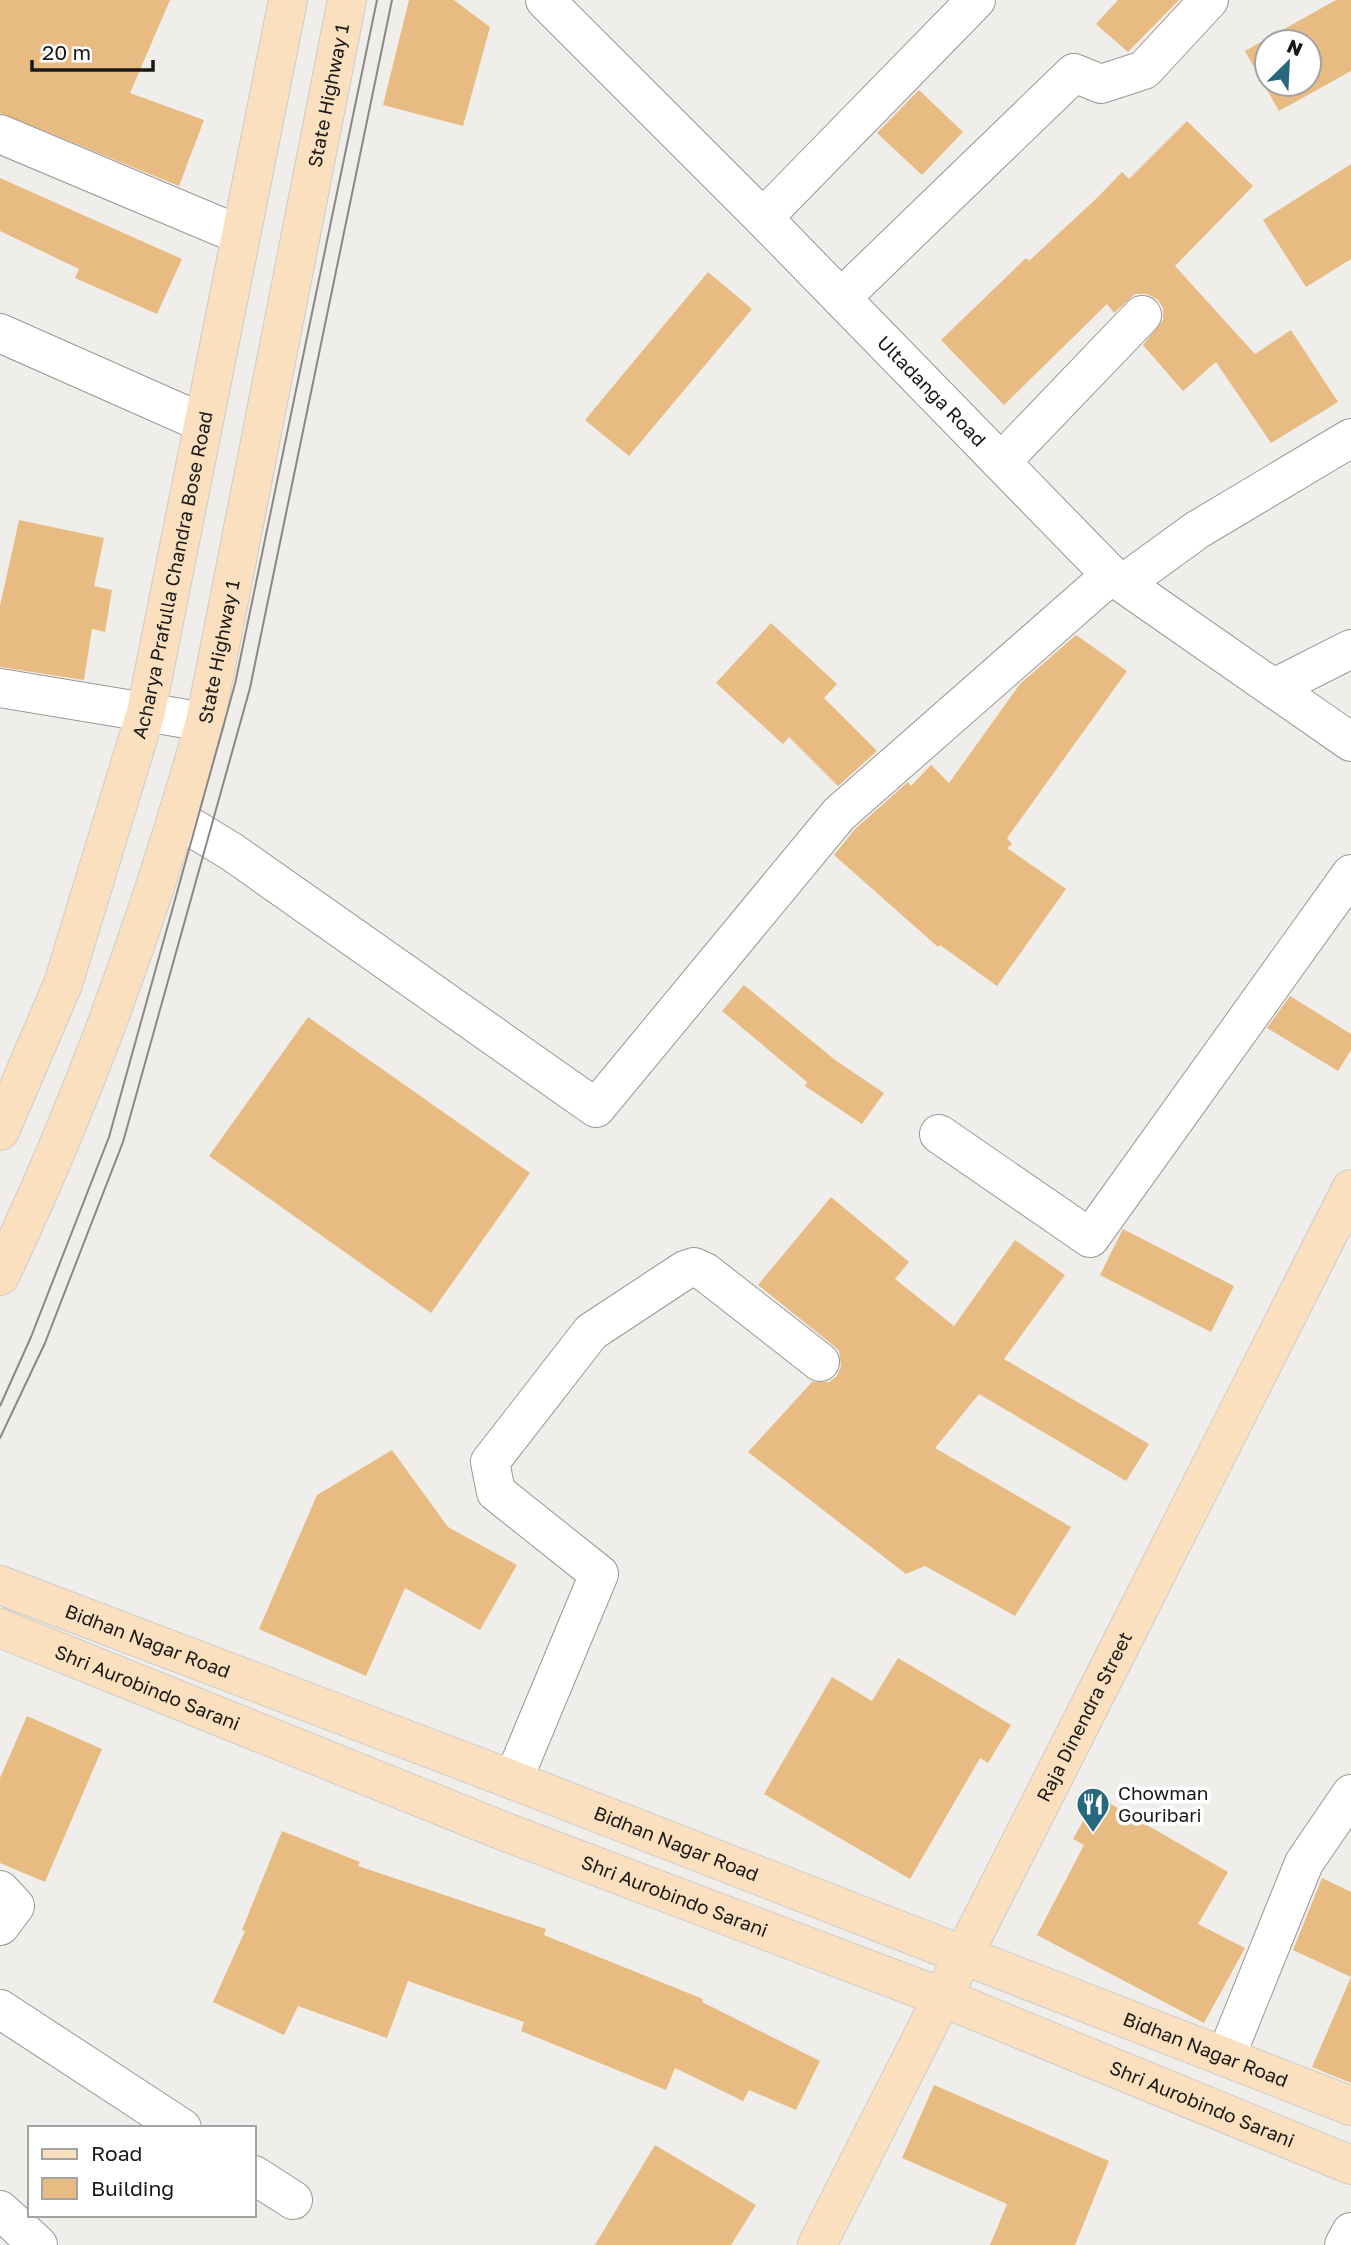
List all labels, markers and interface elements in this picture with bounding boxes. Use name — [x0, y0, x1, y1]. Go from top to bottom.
street label: State Highway 1 — [302, 21, 353, 169]
scale bar — [32, 28, 152, 72]
north arrow — [1253, 28, 1323, 98]
text: N — [1284, 34, 1306, 60]
text: 20 m — [42, 39, 91, 65]
street label: Ultadanga Road — [873, 330, 991, 451]
street label: Acharya Prafulla Chandra Bose Road — [127, 409, 217, 741]
street label: State Highway 1 — [193, 578, 244, 726]
street label: Bidhan Nagar Road — [62, 1599, 234, 1682]
street label: Raja Dinendra Street — [1031, 1628, 1136, 1805]
street label: Shri Aurobindo Sarani — [52, 1639, 244, 1735]
place label: Chowman Gouribari — [1118, 1781, 1208, 1826]
restaurant icon: Chowman Gouribari — [1074, 1785, 1112, 1834]
street label: Bidhan Nagar Road — [591, 1801, 762, 1885]
street label: Shri Aurobindo Sarani — [578, 1850, 771, 1941]
street label: Bidhan Nagar Road — [1120, 2007, 1291, 2091]
street label: Shri Aurobindo Sarani — [1107, 2055, 1298, 2152]
legend — [28, 2126, 256, 2217]
text: Road — [91, 2140, 142, 2166]
text: Building — [91, 2175, 174, 2201]

